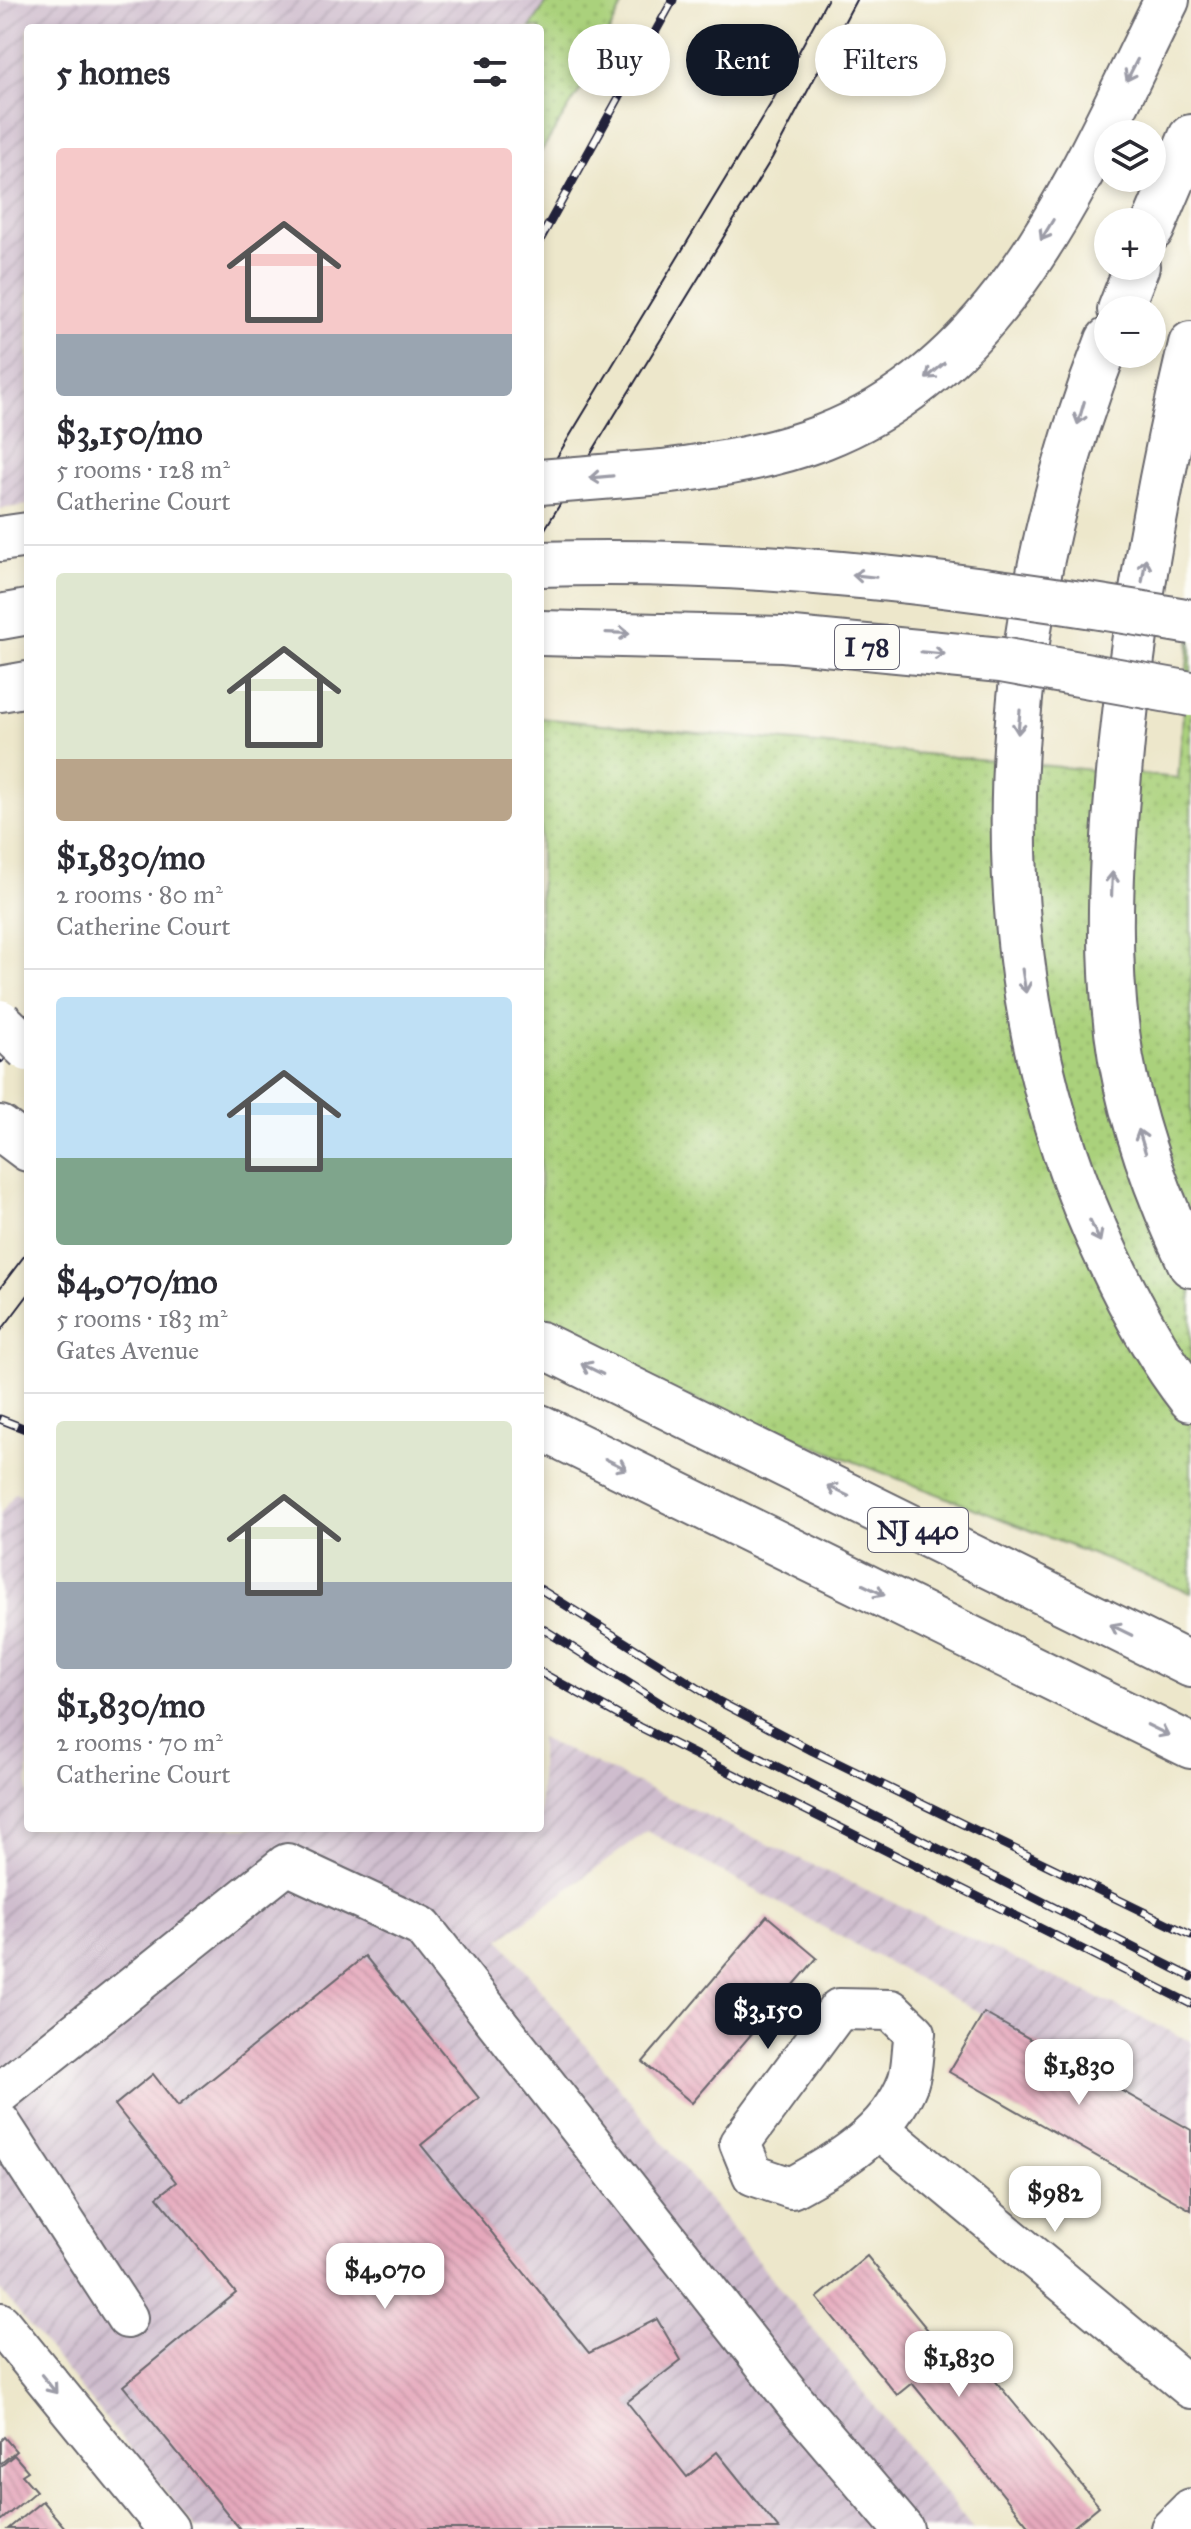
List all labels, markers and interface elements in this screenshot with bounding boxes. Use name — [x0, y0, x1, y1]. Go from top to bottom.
chip: Buy — [568, 24, 670, 96]
chip: Rent — [686, 24, 799, 96]
chip: Filters — [815, 24, 946, 96]
icon: filters — [468, 50, 512, 94]
text: 5 homes — [56, 52, 170, 93]
one-way arrow — [1124, 57, 1140, 81]
map controls — [1094, 120, 1166, 368]
button: layers — [1094, 120, 1166, 192]
icon: home — [212, 200, 356, 344]
button: + — [1094, 208, 1166, 280]
one-way arrow — [1039, 218, 1055, 241]
button: − — [1094, 296, 1166, 368]
one-way arrow — [925, 362, 945, 380]
one-way arrow — [1073, 400, 1087, 425]
text: $3,150/mo — [56, 412, 203, 453]
text: 5 rooms · 128 m² — [56, 453, 230, 485]
one-way arrow — [588, 470, 615, 485]
text: Catherine Court — [56, 485, 230, 517]
one-way arrow — [1137, 557, 1152, 583]
one-way arrow — [851, 569, 878, 584]
icon: home — [212, 625, 356, 769]
one-way arrow — [604, 625, 631, 640]
road number: I 78 — [835, 625, 899, 669]
one-way arrow — [919, 646, 946, 661]
one-way arrow — [1011, 708, 1026, 735]
text: $1,830/mo — [56, 837, 205, 878]
one-way arrow — [1104, 871, 1120, 898]
text: 2 rooms · 80 m² — [56, 878, 223, 910]
text: Catherine Court — [56, 910, 230, 942]
one-way arrow — [1018, 968, 1033, 994]
icon: home — [212, 1049, 356, 1193]
one-way arrow — [1134, 1128, 1149, 1154]
one-way arrow — [1088, 1218, 1103, 1242]
text: $4,070/mo — [56, 1261, 218, 1302]
text: 5 rooms · 183 m² — [56, 1302, 228, 1334]
text: Gates Avenue — [56, 1334, 199, 1366]
one-way arrow — [581, 1361, 605, 1377]
one-way arrow — [604, 1457, 628, 1472]
icon: home — [212, 1473, 356, 1617]
one-way arrow — [826, 1482, 850, 1498]
road number: NJ 440 — [868, 1508, 968, 1552]
one-way arrow — [862, 1583, 886, 1598]
one-way arrow — [1110, 1622, 1133, 1637]
text: $1,830/mo — [56, 1685, 205, 1726]
one-way arrow — [1145, 1722, 1169, 1738]
text: 2 rooms · 70 m² — [56, 1726, 223, 1758]
text: Catherine Court — [56, 1758, 230, 1790]
pin: $3,150 — [703, 1983, 833, 2051]
text: $3,150 — [733, 1993, 803, 2025]
pin: $1,830 — [1014, 2039, 1144, 2107]
text: $1,830 — [1043, 2049, 1115, 2081]
pin: $982 — [1008, 2166, 1102, 2234]
text: $982 — [1027, 2176, 1083, 2208]
pin: $4,070 — [320, 2243, 450, 2311]
text: $4,070 — [344, 2253, 426, 2285]
pin: $1,830 — [894, 2331, 1024, 2399]
text: $1,830 — [923, 2341, 995, 2373]
one-way arrow — [40, 2373, 58, 2394]

